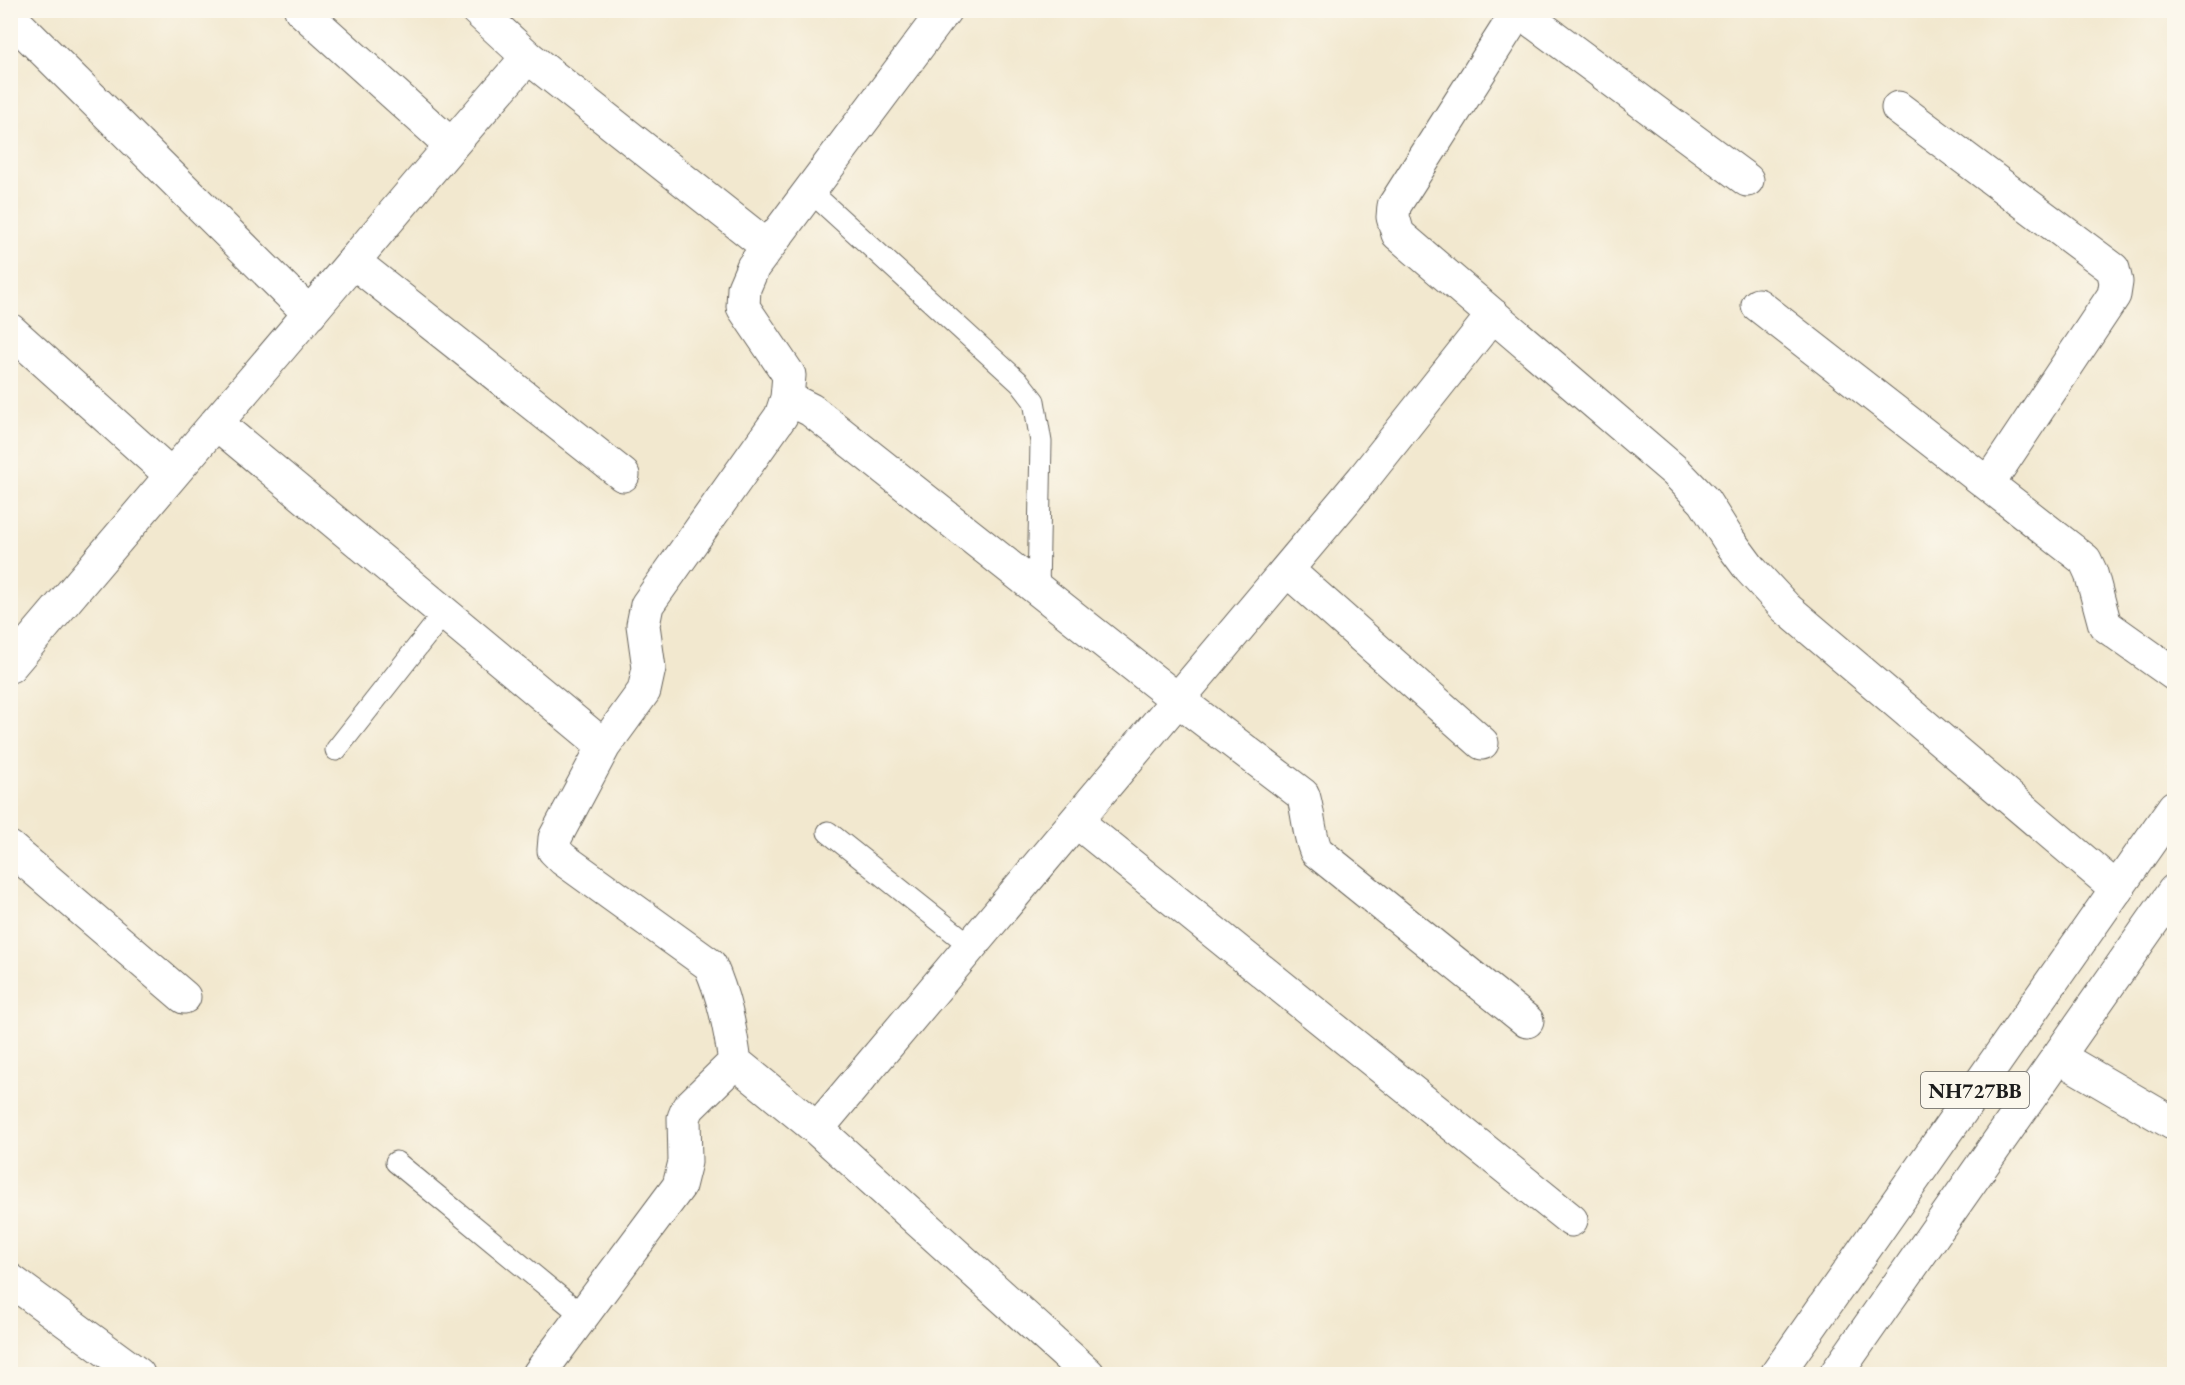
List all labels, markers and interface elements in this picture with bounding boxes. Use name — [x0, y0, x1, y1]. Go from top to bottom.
road number: NH727BB — [1921, 1072, 2029, 1108]

